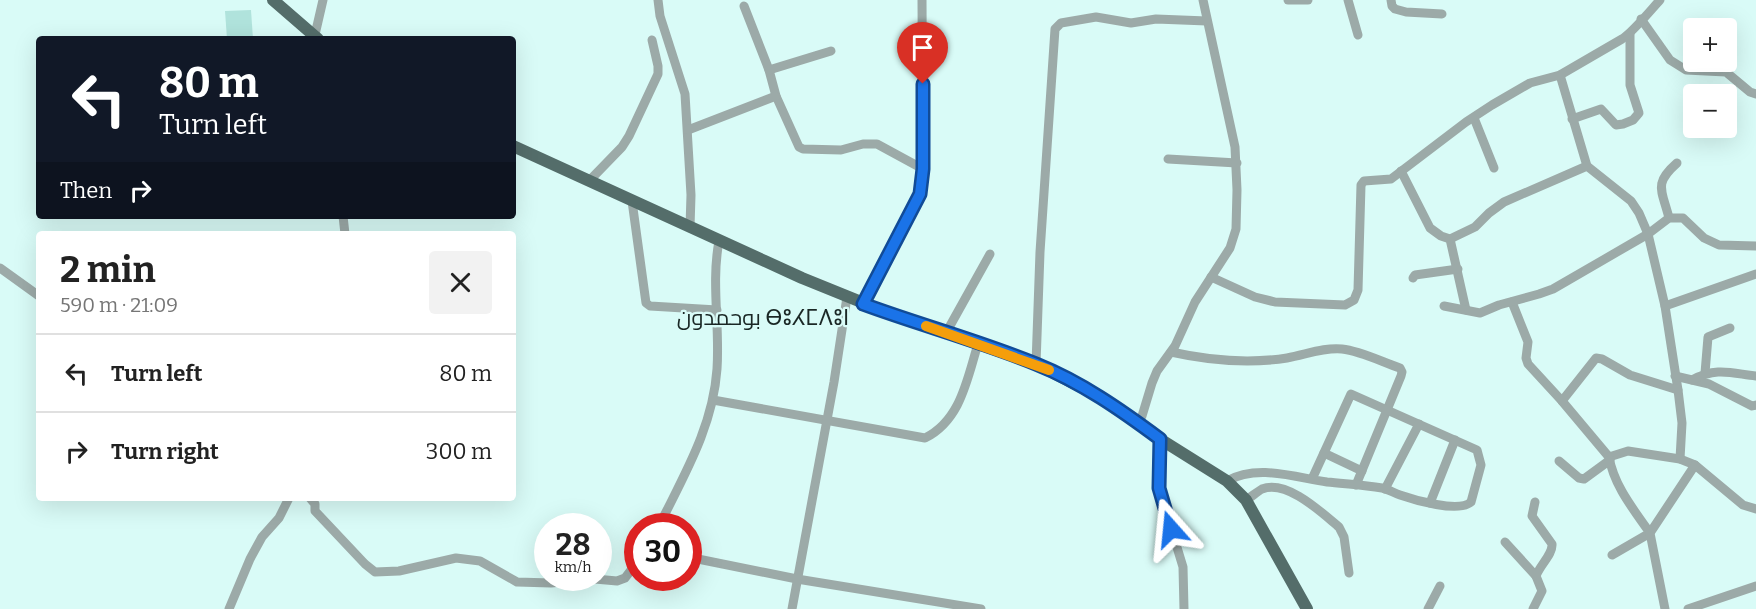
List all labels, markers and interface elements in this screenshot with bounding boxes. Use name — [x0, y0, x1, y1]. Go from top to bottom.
map controls — [1683, 18, 1737, 138]
button: + — [1683, 18, 1737, 72]
pin — [897, 22, 948, 84]
icon: arrive — [906, 31, 939, 64]
text: 80 m — [159, 58, 259, 108]
icon: left — [60, 60, 138, 138]
button: − — [1683, 84, 1737, 138]
text: Turn left — [159, 109, 267, 141]
icon: right — [124, 174, 157, 207]
text: Then — [60, 177, 112, 204]
text: 2 min — [60, 248, 156, 292]
button: close — [429, 251, 492, 314]
text: 590 m · 21:09 — [60, 293, 178, 317]
district label: بوحمدون ⴱⵓⵃⵎⴷⵓⵏ — [677, 304, 849, 331]
icon: left — [60, 357, 93, 390]
text: Turn left — [111, 360, 203, 387]
text: 80 m — [439, 360, 492, 387]
icon: right — [60, 435, 93, 468]
text: Turn right — [111, 438, 219, 465]
text: 300 m — [426, 438, 492, 465]
position arrow — [1139, 497, 1203, 561]
speed limit sign: 30 — [624, 513, 702, 591]
text: 28 — [556, 527, 590, 563]
text: km/h — [554, 558, 592, 576]

